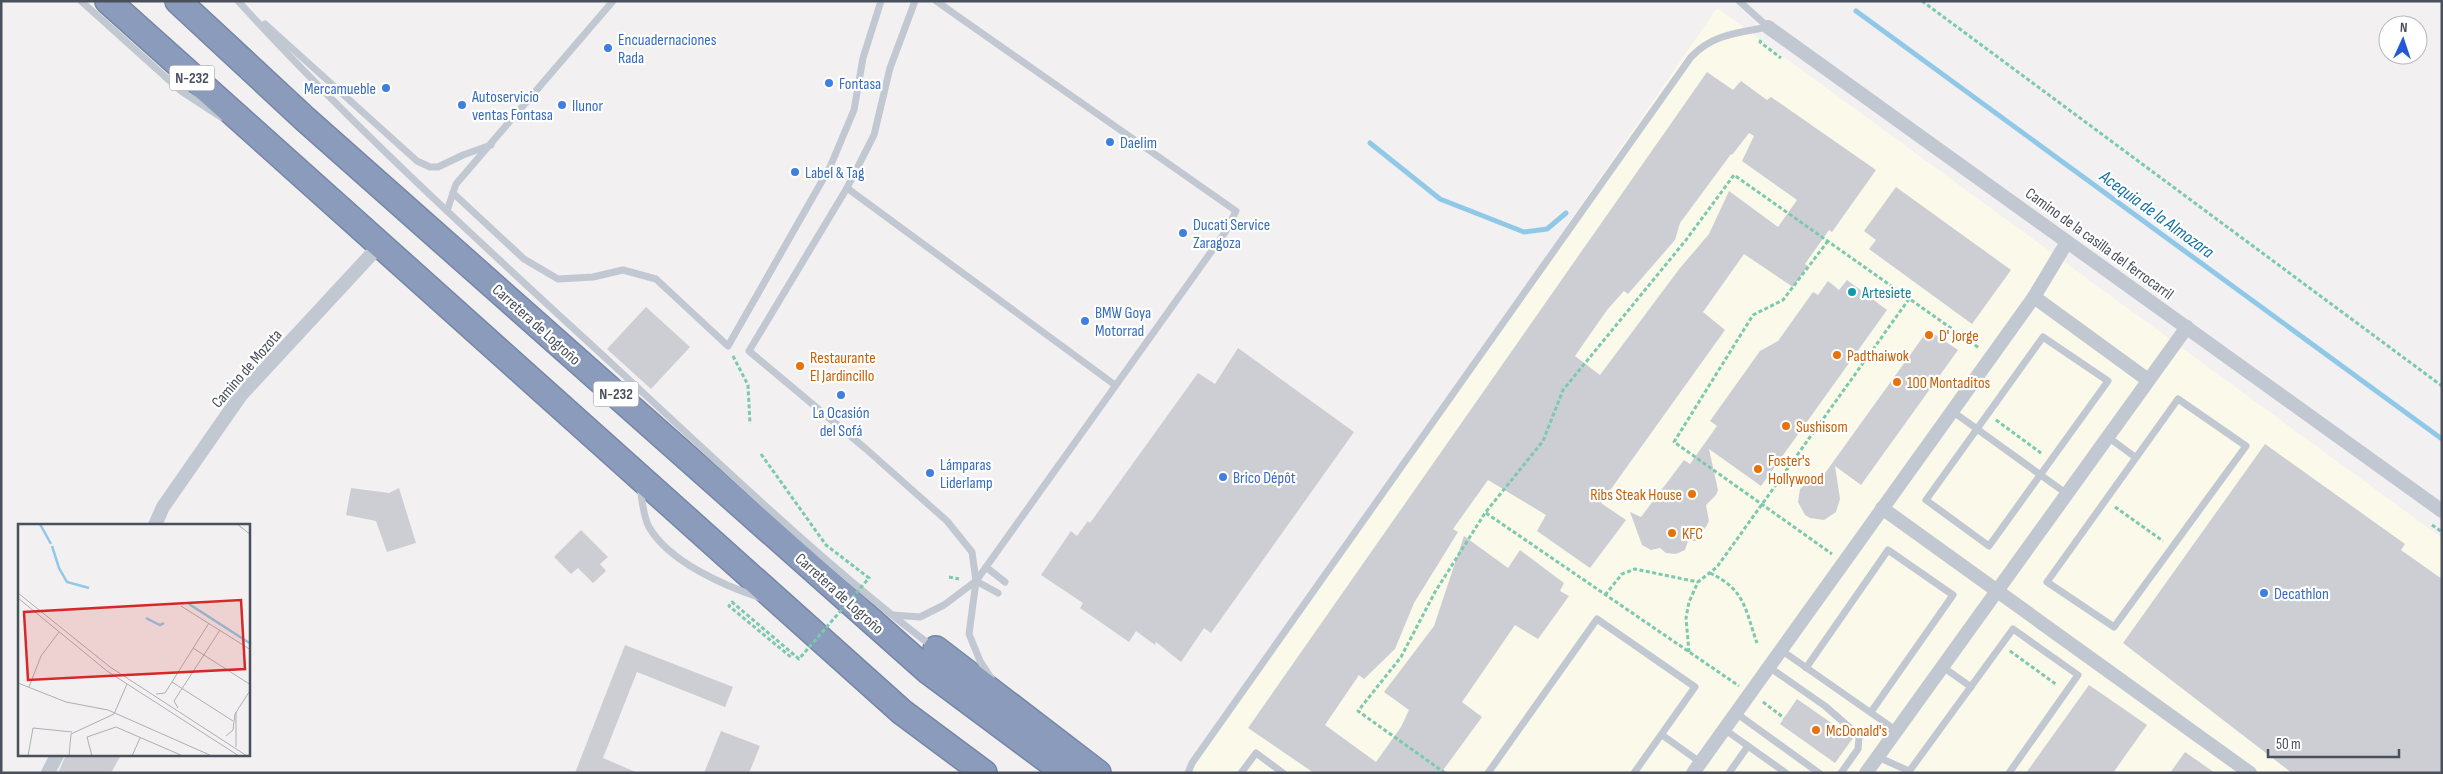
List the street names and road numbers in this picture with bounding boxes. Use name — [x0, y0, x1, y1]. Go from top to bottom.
road number: N-232 — [170, 66, 214, 90]
street label: Camino de la casilla del ferrocarril — [2021, 184, 2177, 304]
street label: Carretera de Logroño — [488, 281, 584, 370]
street label: Camino de Mozota — [208, 326, 286, 412]
road number: N-232 — [594, 382, 638, 406]
street label: Carretera de Logroño — [791, 550, 887, 639]

